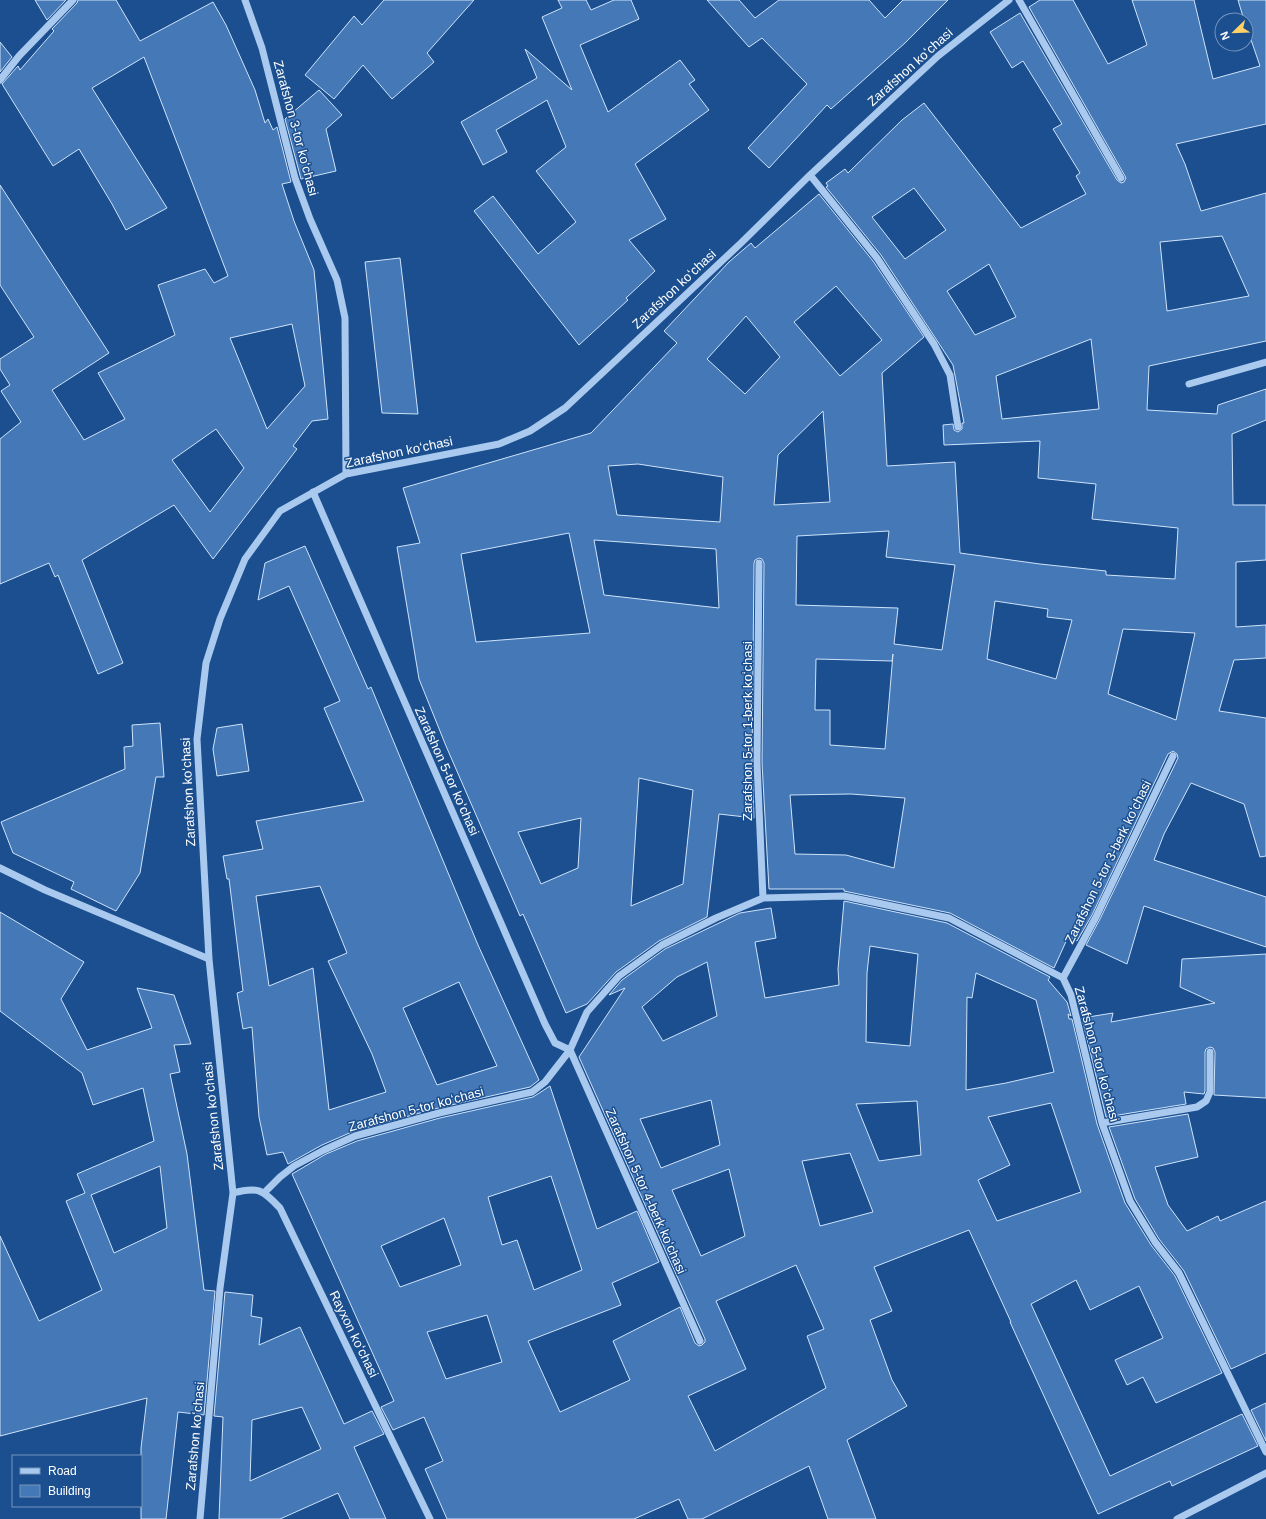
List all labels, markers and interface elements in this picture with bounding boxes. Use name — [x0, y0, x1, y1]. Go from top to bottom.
north arrow — [1214, 12, 1254, 52]
street label: Zarafshon koʻchasi — [864, 25, 956, 109]
text: N — [1218, 30, 1232, 42]
street label: Zarafshon 3-tor koʻchasi — [271, 59, 321, 197]
street label: Zarafshon koʻchasi — [629, 246, 719, 332]
street label: Zarafshon koʻchasi — [344, 433, 454, 471]
street label: Zarafshon 5-tor 1-berk koʻchasi — [740, 641, 755, 821]
street label: Zarafshon 5-tor koʻchasi — [412, 704, 482, 838]
street label: Zarafshon koʻchasi — [178, 737, 198, 847]
street label: Zarafshon 5-tor 3-berk koʻchasi — [1062, 778, 1154, 946]
street label: Zarafshon 5-tor koʻchasi — [1072, 985, 1122, 1123]
street label: Zarafshon koʻchasi — [200, 1061, 226, 1171]
street label: Zarafshon 5-tor koʻchasi — [347, 1084, 485, 1134]
street label: Zarafshon 5-tor 4-berk koʻchasi — [603, 1106, 689, 1276]
street label: Rayxon koʻchasi — [327, 1288, 382, 1380]
street label: Zarafshon koʻchasi — [183, 1381, 207, 1491]
legend — [12, 1455, 142, 1507]
text: Road — [48, 1464, 77, 1478]
text: Building — [48, 1484, 91, 1498]

